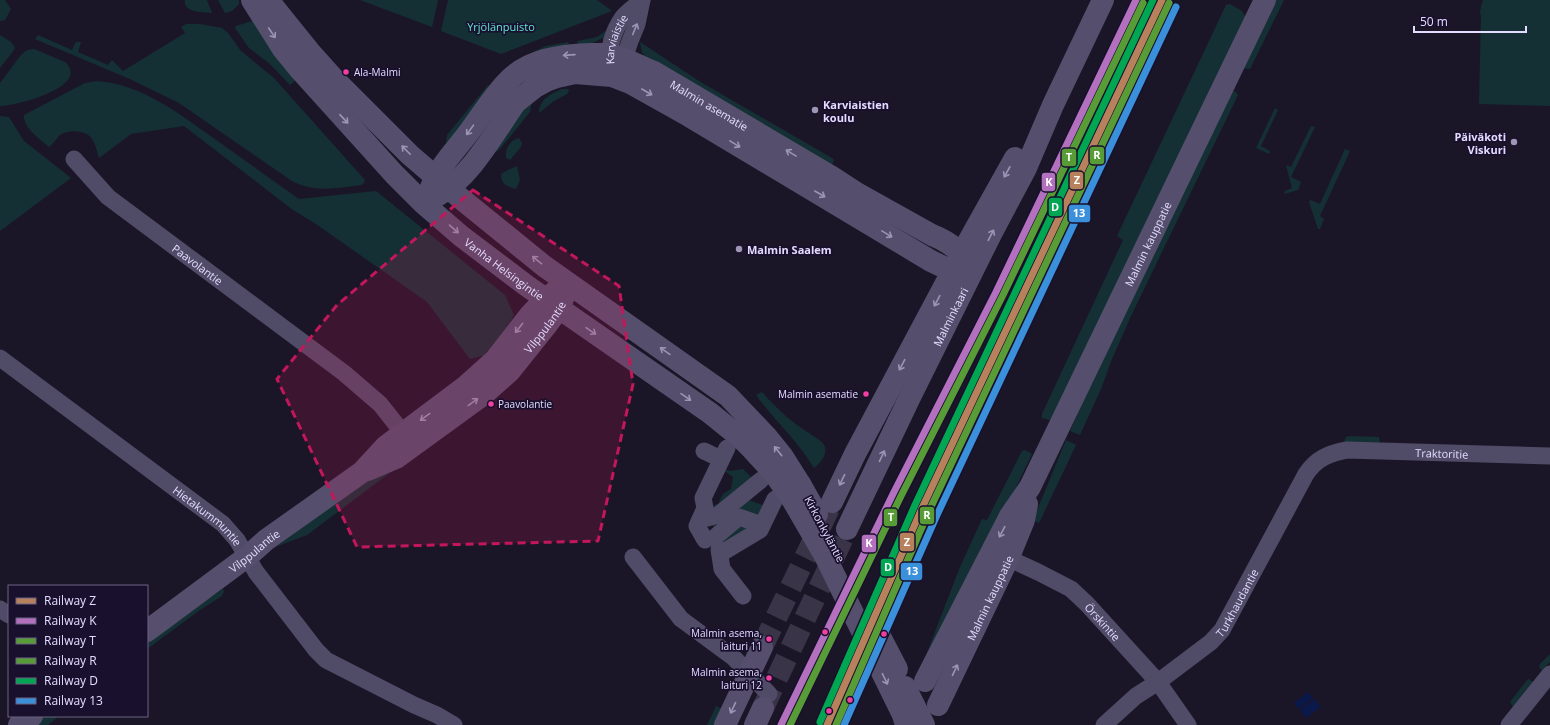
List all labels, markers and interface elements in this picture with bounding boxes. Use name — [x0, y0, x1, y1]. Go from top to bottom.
scale bar — [1414, 8, 1526, 34]
street label: Karviaistie — [602, 11, 631, 65]
text: 50 m — [1420, 13, 1448, 30]
park label: Yrjölänpuisto — [467, 19, 535, 34]
one-way arrow — [631, 23, 639, 35]
one-way arrow — [268, 27, 276, 38]
one-way arrow — [563, 51, 576, 59]
place label: Ala-Malmi — [354, 65, 400, 79]
marker: Ala-Malmi — [341, 67, 351, 77]
street label: Malmin asematie — [668, 76, 751, 134]
one-way arrow — [641, 89, 653, 97]
place label: Karviaistien koulu — [823, 97, 889, 125]
marker: Karviaistien koulu — [810, 105, 820, 115]
one-way arrow — [339, 114, 348, 124]
one-way arrow — [466, 125, 475, 136]
place label: Päiväkoti Viskuri — [1454, 129, 1506, 157]
marker: Päiväkoti Viskuri — [1509, 137, 1519, 147]
one-way arrow — [729, 140, 741, 148]
one-way arrow — [401, 145, 411, 155]
line badge: R — [1089, 146, 1105, 165]
text: R — [1093, 147, 1101, 162]
line badge: T — [1061, 148, 1077, 167]
one-way arrow — [785, 149, 797, 157]
text: T — [1066, 149, 1073, 164]
one-way arrow — [1003, 165, 1011, 177]
line badge: Z — [1069, 171, 1084, 190]
line badge: K — [1041, 172, 1056, 192]
text: Z — [1074, 172, 1081, 187]
text: K — [1045, 174, 1053, 189]
one-way arrow — [814, 191, 826, 199]
line badge: D — [1048, 197, 1063, 217]
text: D — [1051, 199, 1059, 214]
street label: Malmin kauppatie — [1121, 199, 1174, 289]
line badge: 13 — [1068, 204, 1091, 223]
text: 13 — [1073, 205, 1085, 220]
one-way arrow — [448, 225, 459, 234]
one-way arrow — [988, 229, 995, 241]
one-way arrow — [881, 230, 893, 238]
street label: Vanha Helsingintie — [462, 234, 547, 303]
street label: Paavolantie — [169, 240, 226, 288]
place label: Malmin Saalem — [747, 242, 832, 257]
marker: Malmin Saalem — [734, 244, 744, 254]
one-way arrow — [531, 256, 542, 265]
street label: Malminkaari — [929, 285, 971, 349]
one-way arrow — [932, 295, 940, 307]
street label: Vilppulantie — [520, 299, 568, 356]
one-way arrow — [515, 323, 524, 334]
one-way arrow — [586, 327, 597, 335]
one-way arrow — [660, 347, 671, 356]
one-way arrow — [898, 358, 906, 370]
place label: Malmin asematie — [778, 387, 858, 401]
marker: Malmin asematie — [861, 389, 871, 399]
one-way arrow — [680, 392, 691, 401]
place label: Paavolantie — [498, 397, 552, 411]
one-way arrow — [467, 398, 478, 406]
marker: Paavolantie — [486, 399, 496, 409]
one-way arrow — [420, 412, 431, 421]
street label: Traktoritie — [1415, 445, 1469, 461]
one-way arrow — [774, 446, 783, 457]
one-way arrow — [879, 450, 886, 462]
one-way arrow — [838, 474, 845, 486]
street label: Hietakummuntie — [170, 482, 246, 548]
street label: Kirkonkyläntie — [801, 493, 849, 565]
line badge: R — [919, 506, 935, 525]
text: R — [923, 507, 931, 522]
line badge: T — [883, 508, 898, 527]
text: T — [888, 509, 895, 524]
street label: Vilppulantie — [226, 525, 282, 575]
one-way arrow — [997, 525, 1005, 537]
line badge: Z — [899, 532, 915, 552]
line badge: K — [861, 534, 877, 553]
text: Z — [904, 534, 911, 549]
text: K — [865, 535, 873, 550]
street label: Malmin kauppatie — [963, 553, 1016, 643]
line badge: D — [880, 558, 895, 577]
text: D — [884, 559, 892, 574]
line badge: 13 — [900, 562, 923, 581]
text: 13 — [906, 563, 918, 578]
street label: Turkhaudantie — [1212, 566, 1261, 640]
legend — [8, 585, 148, 717]
text: Railway Z — [44, 592, 96, 609]
street label: Örskintie — [1082, 599, 1124, 644]
text: Railway K — [44, 612, 97, 629]
place label: Malmin asema, laituri 11 — [691, 626, 762, 653]
unlabelled marker — [820, 627, 830, 637]
unlabelled marker — [879, 629, 889, 639]
text: Railway T — [44, 632, 96, 649]
marker: Malmin asema, laituri 11 — [764, 634, 774, 644]
text: Railway R — [44, 652, 97, 669]
place label: Malmin asema, laituri 12 — [691, 665, 762, 692]
one-way arrow — [952, 665, 959, 677]
text: Railway D — [44, 672, 98, 689]
marker: Malmin asema, laituri 12 — [764, 673, 774, 683]
one-way arrow — [882, 673, 889, 685]
text: Railway 13 — [44, 692, 103, 709]
unlabelled marker — [845, 695, 855, 705]
one-way arrow — [729, 701, 736, 713]
unlabelled marker — [824, 706, 834, 716]

